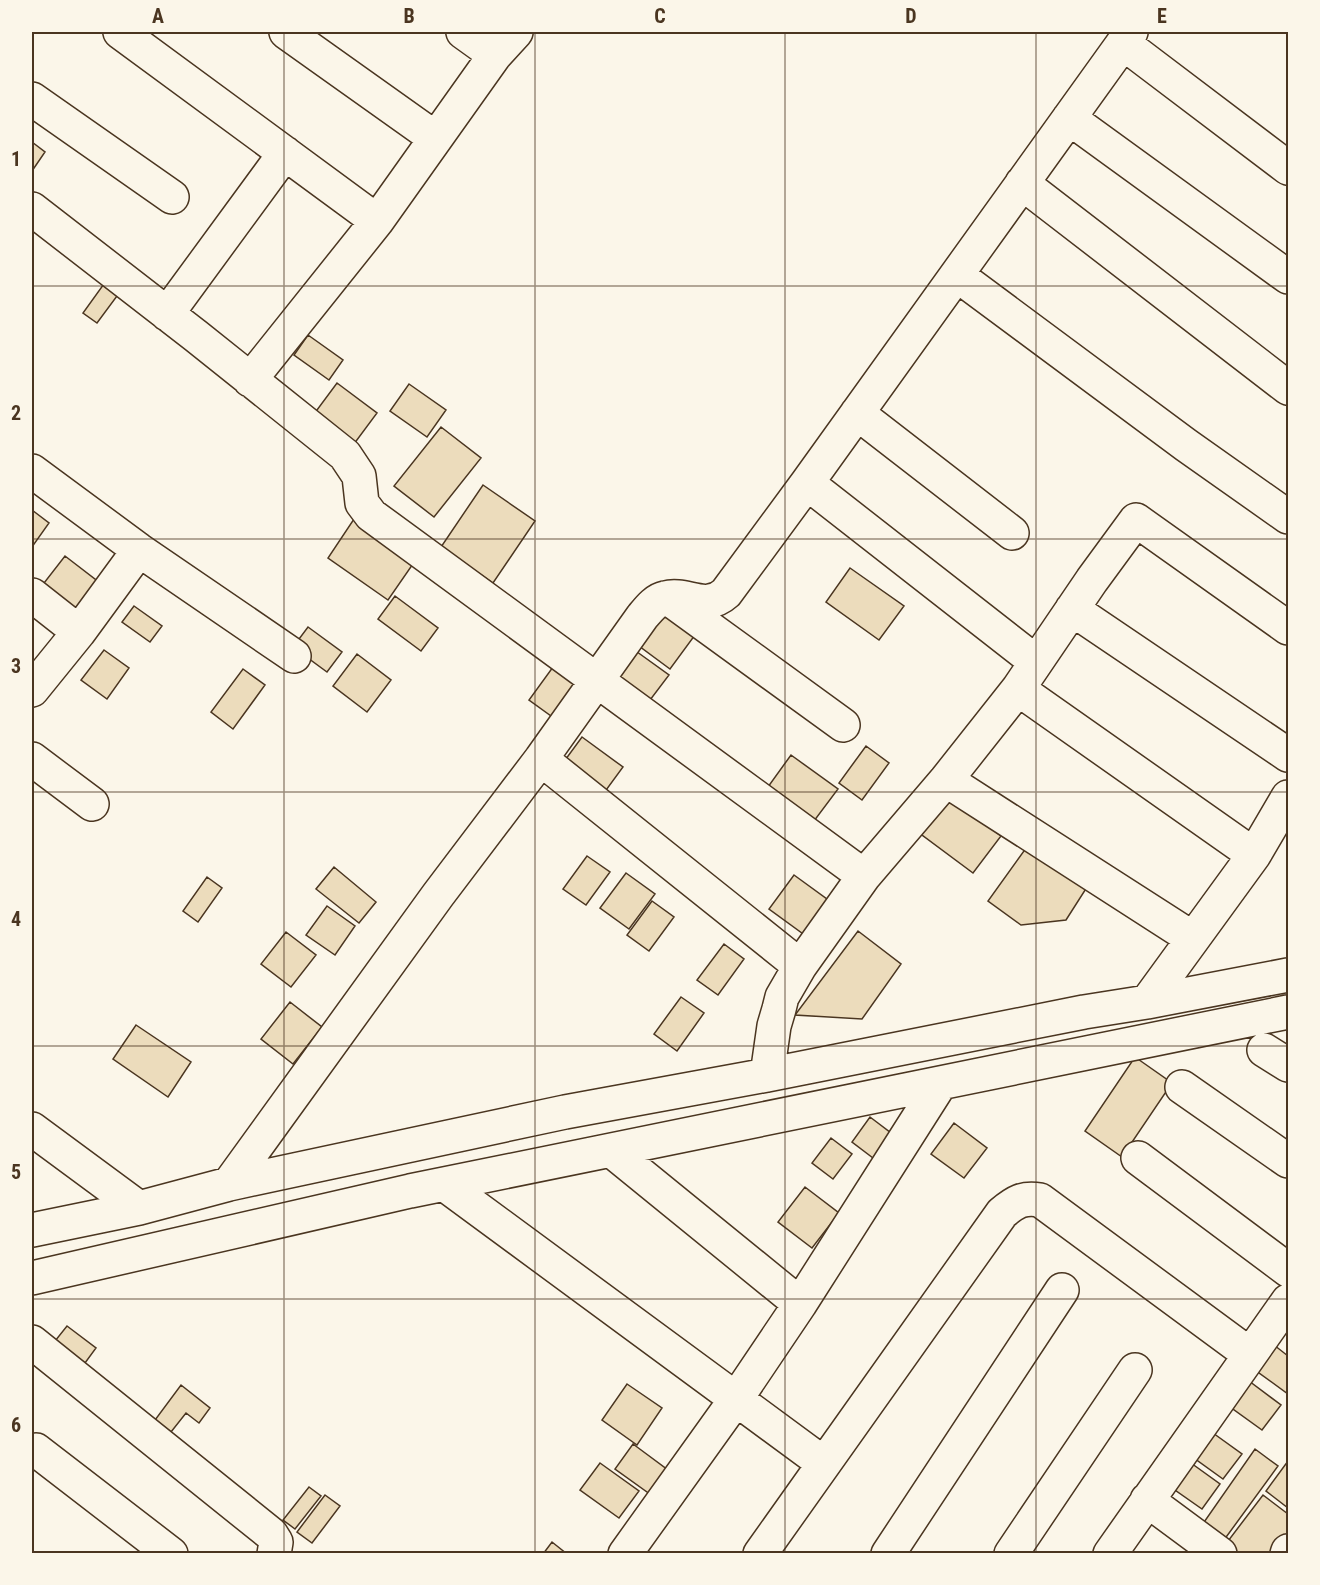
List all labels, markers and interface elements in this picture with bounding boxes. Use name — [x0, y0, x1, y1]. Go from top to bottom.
text: A — [152, 4, 164, 28]
text: B — [403, 4, 415, 28]
text: C — [654, 4, 666, 28]
text: D — [905, 4, 917, 28]
text: E — [1157, 4, 1167, 28]
text: 1 — [11, 147, 21, 171]
text: 2 — [11, 401, 21, 425]
text: 3 — [11, 654, 21, 678]
text: 4 — [11, 907, 21, 931]
text: 5 — [11, 1160, 21, 1184]
text: 6 — [11, 1413, 21, 1437]

